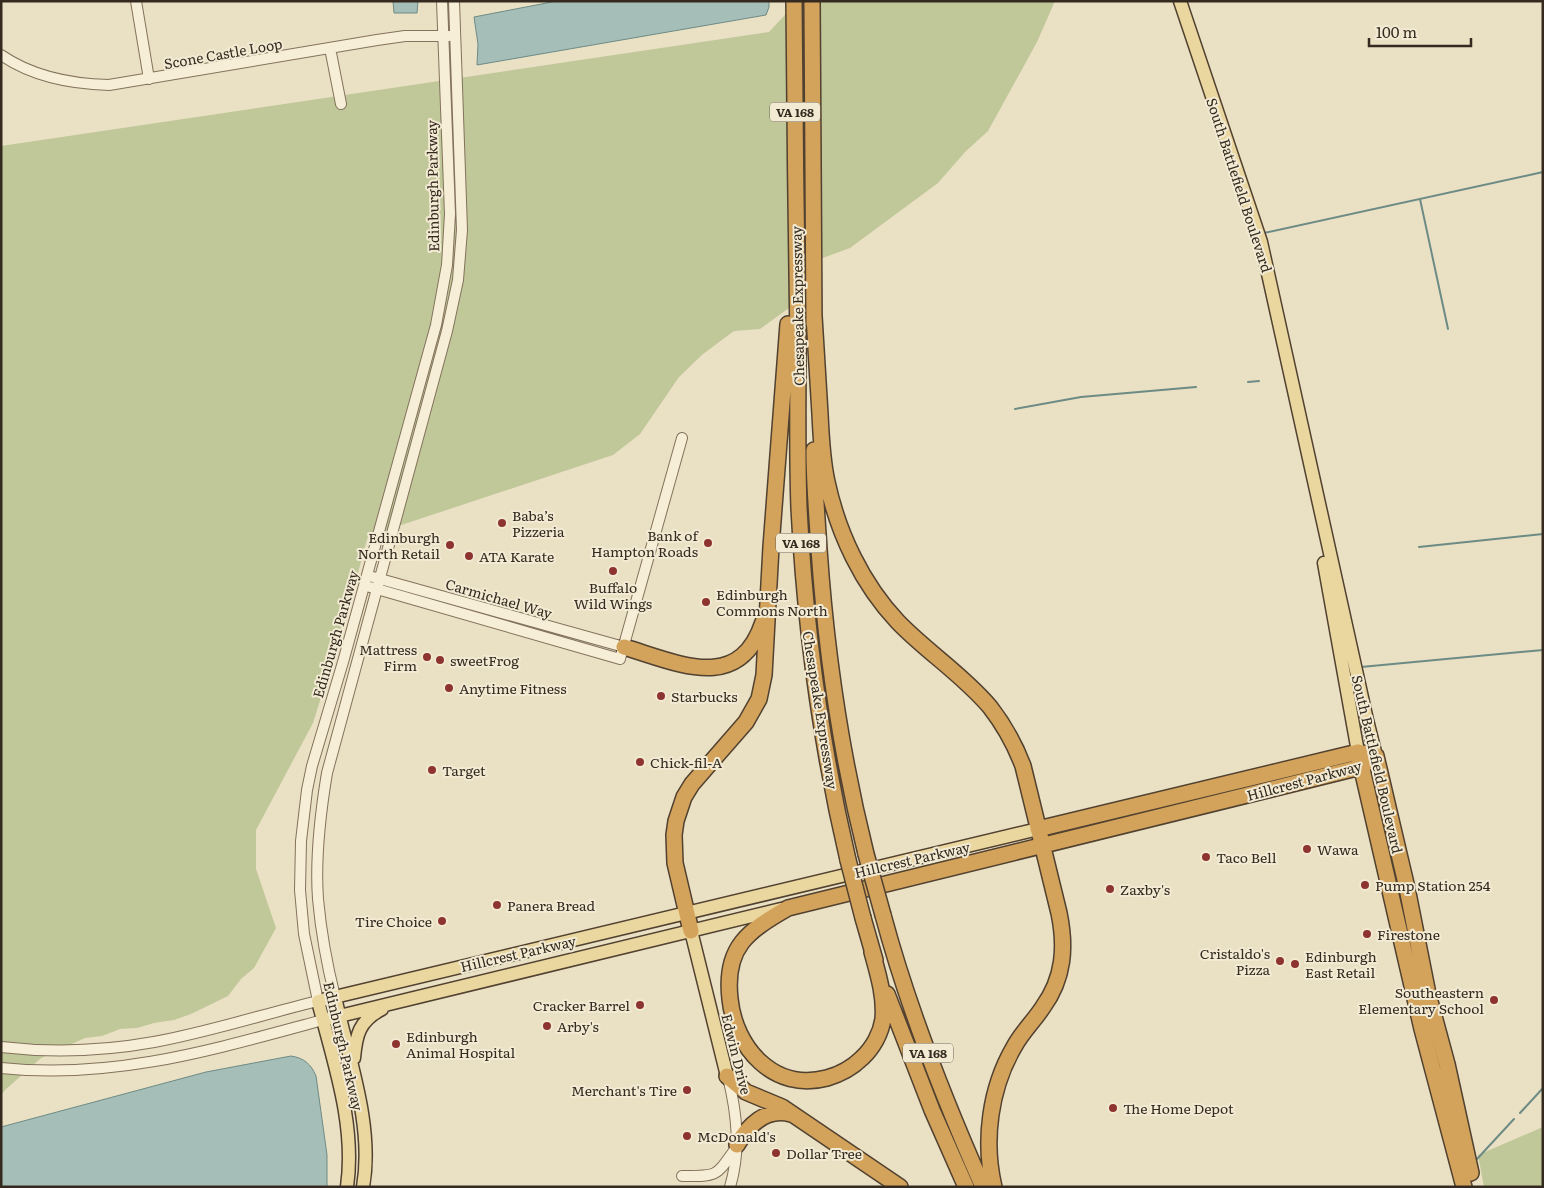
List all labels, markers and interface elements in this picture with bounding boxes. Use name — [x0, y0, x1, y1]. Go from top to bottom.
scale bar — [1369, 15, 1472, 47]
text: 100 m — [1376, 20, 1417, 43]
street label: Scone Castle Loop — [162, 33, 284, 73]
street label: South Battlefield Boulevard — [1202, 95, 1278, 275]
road number: VA 168 — [770, 102, 820, 121]
street label: Edinburgh Parkway — [421, 119, 443, 252]
street label: Chesapeake Expressway — [786, 225, 808, 386]
place label: Baba’s Pizzeria — [512, 505, 565, 541]
marker: Baba’s Pizzeria — [496, 517, 508, 529]
place label: Bank of Hampton Roads — [591, 525, 700, 561]
place label: Edinburgh North Retail — [357, 527, 440, 563]
road number: VA 168 — [776, 534, 826, 552]
marker: Bank of Hampton Roads — [702, 537, 714, 549]
marker: Edinburgh North Retail — [444, 539, 456, 551]
place label: ATA Karate — [479, 546, 554, 566]
marker: ATA Karate — [463, 550, 475, 562]
marker: Buffalo Wild Wings — [607, 565, 619, 577]
street label: Edinburgh Parkway — [307, 567, 363, 700]
street label: Carmichael Way — [443, 573, 556, 623]
place label: Buffalo Wild Wings — [574, 577, 652, 613]
place label: Edinburgh Commons North — [716, 584, 828, 620]
marker: Edinburgh Commons North — [700, 596, 712, 608]
street label: Chesapeake Expressway — [799, 630, 844, 791]
place label: Mattress Firm — [359, 639, 417, 675]
place label: sweetFrog — [450, 650, 519, 670]
marker: Mattress Firm — [421, 651, 433, 663]
marker: sweetFrog — [434, 654, 446, 666]
street label: South Battlefield Boulevard — [1348, 673, 1408, 856]
place label: Anytime Fitness — [459, 678, 567, 698]
marker: Anytime Fitness — [443, 682, 455, 694]
place label: Starbucks — [671, 686, 738, 706]
marker: Starbucks — [655, 690, 667, 702]
place label: Chick-fil-A — [650, 752, 723, 772]
street label: Hillcrest Parkway — [1244, 755, 1364, 805]
marker: Chick-fil-A — [634, 756, 646, 768]
place label: Target — [442, 760, 486, 780]
marker: Target — [426, 764, 438, 776]
street label: Hillcrest Parkway — [852, 836, 973, 882]
place label: Wawa — [1317, 839, 1359, 859]
marker: Wawa — [1301, 843, 1313, 855]
place label: Taco Bell — [1216, 847, 1277, 867]
marker: Taco Bell — [1200, 851, 1212, 863]
place label: Pump Station 254 — [1375, 875, 1491, 895]
place label: Zaxby's — [1120, 879, 1170, 899]
marker: Pump Station 254 — [1359, 879, 1371, 891]
marker: Zaxby's — [1104, 883, 1116, 895]
place label: Panera Bread — [507, 895, 596, 915]
marker: Panera Bread — [491, 899, 503, 911]
place label: Tire Choice — [355, 911, 432, 931]
marker: Tire Choice — [436, 915, 448, 927]
place label: Firestone — [1377, 924, 1440, 944]
marker: Firestone — [1361, 928, 1373, 940]
street label: Hillcrest Parkway — [458, 930, 579, 976]
place label: Cristaldo's Pizza — [1200, 943, 1270, 979]
place label: Edinburgh East Retail — [1305, 946, 1377, 982]
marker: Cristaldo's Pizza — [1274, 955, 1286, 967]
marker: Edinburgh East Retail — [1289, 958, 1301, 970]
street label: Edinburgh Parkway — [319, 979, 369, 1113]
place label: Southeastern Elementary School — [1358, 982, 1484, 1018]
marker: Southeastern Elementary School — [1488, 994, 1500, 1006]
place label: Cracker Barrel — [533, 995, 630, 1015]
marker: Cracker Barrel — [634, 999, 646, 1011]
street label: Edwin Drive — [717, 1011, 757, 1097]
place label: Arby's — [557, 1016, 599, 1036]
marker: Arby's — [541, 1020, 553, 1032]
place label: Edinburgh Animal Hospital — [406, 1026, 515, 1062]
marker: Edinburgh Animal Hospital — [390, 1038, 402, 1050]
road number: VA 168 — [903, 1044, 953, 1062]
place label: Merchant's Tire — [571, 1080, 677, 1100]
marker: Merchant's Tire — [681, 1084, 693, 1096]
place label: The Home Depot — [1123, 1098, 1234, 1118]
marker: The Home Depot — [1107, 1102, 1119, 1114]
place label: McDonald's — [697, 1126, 776, 1146]
marker: McDonald's — [681, 1130, 693, 1142]
place label: Dollar Tree — [786, 1143, 862, 1163]
marker: Dollar Tree — [770, 1147, 782, 1159]

